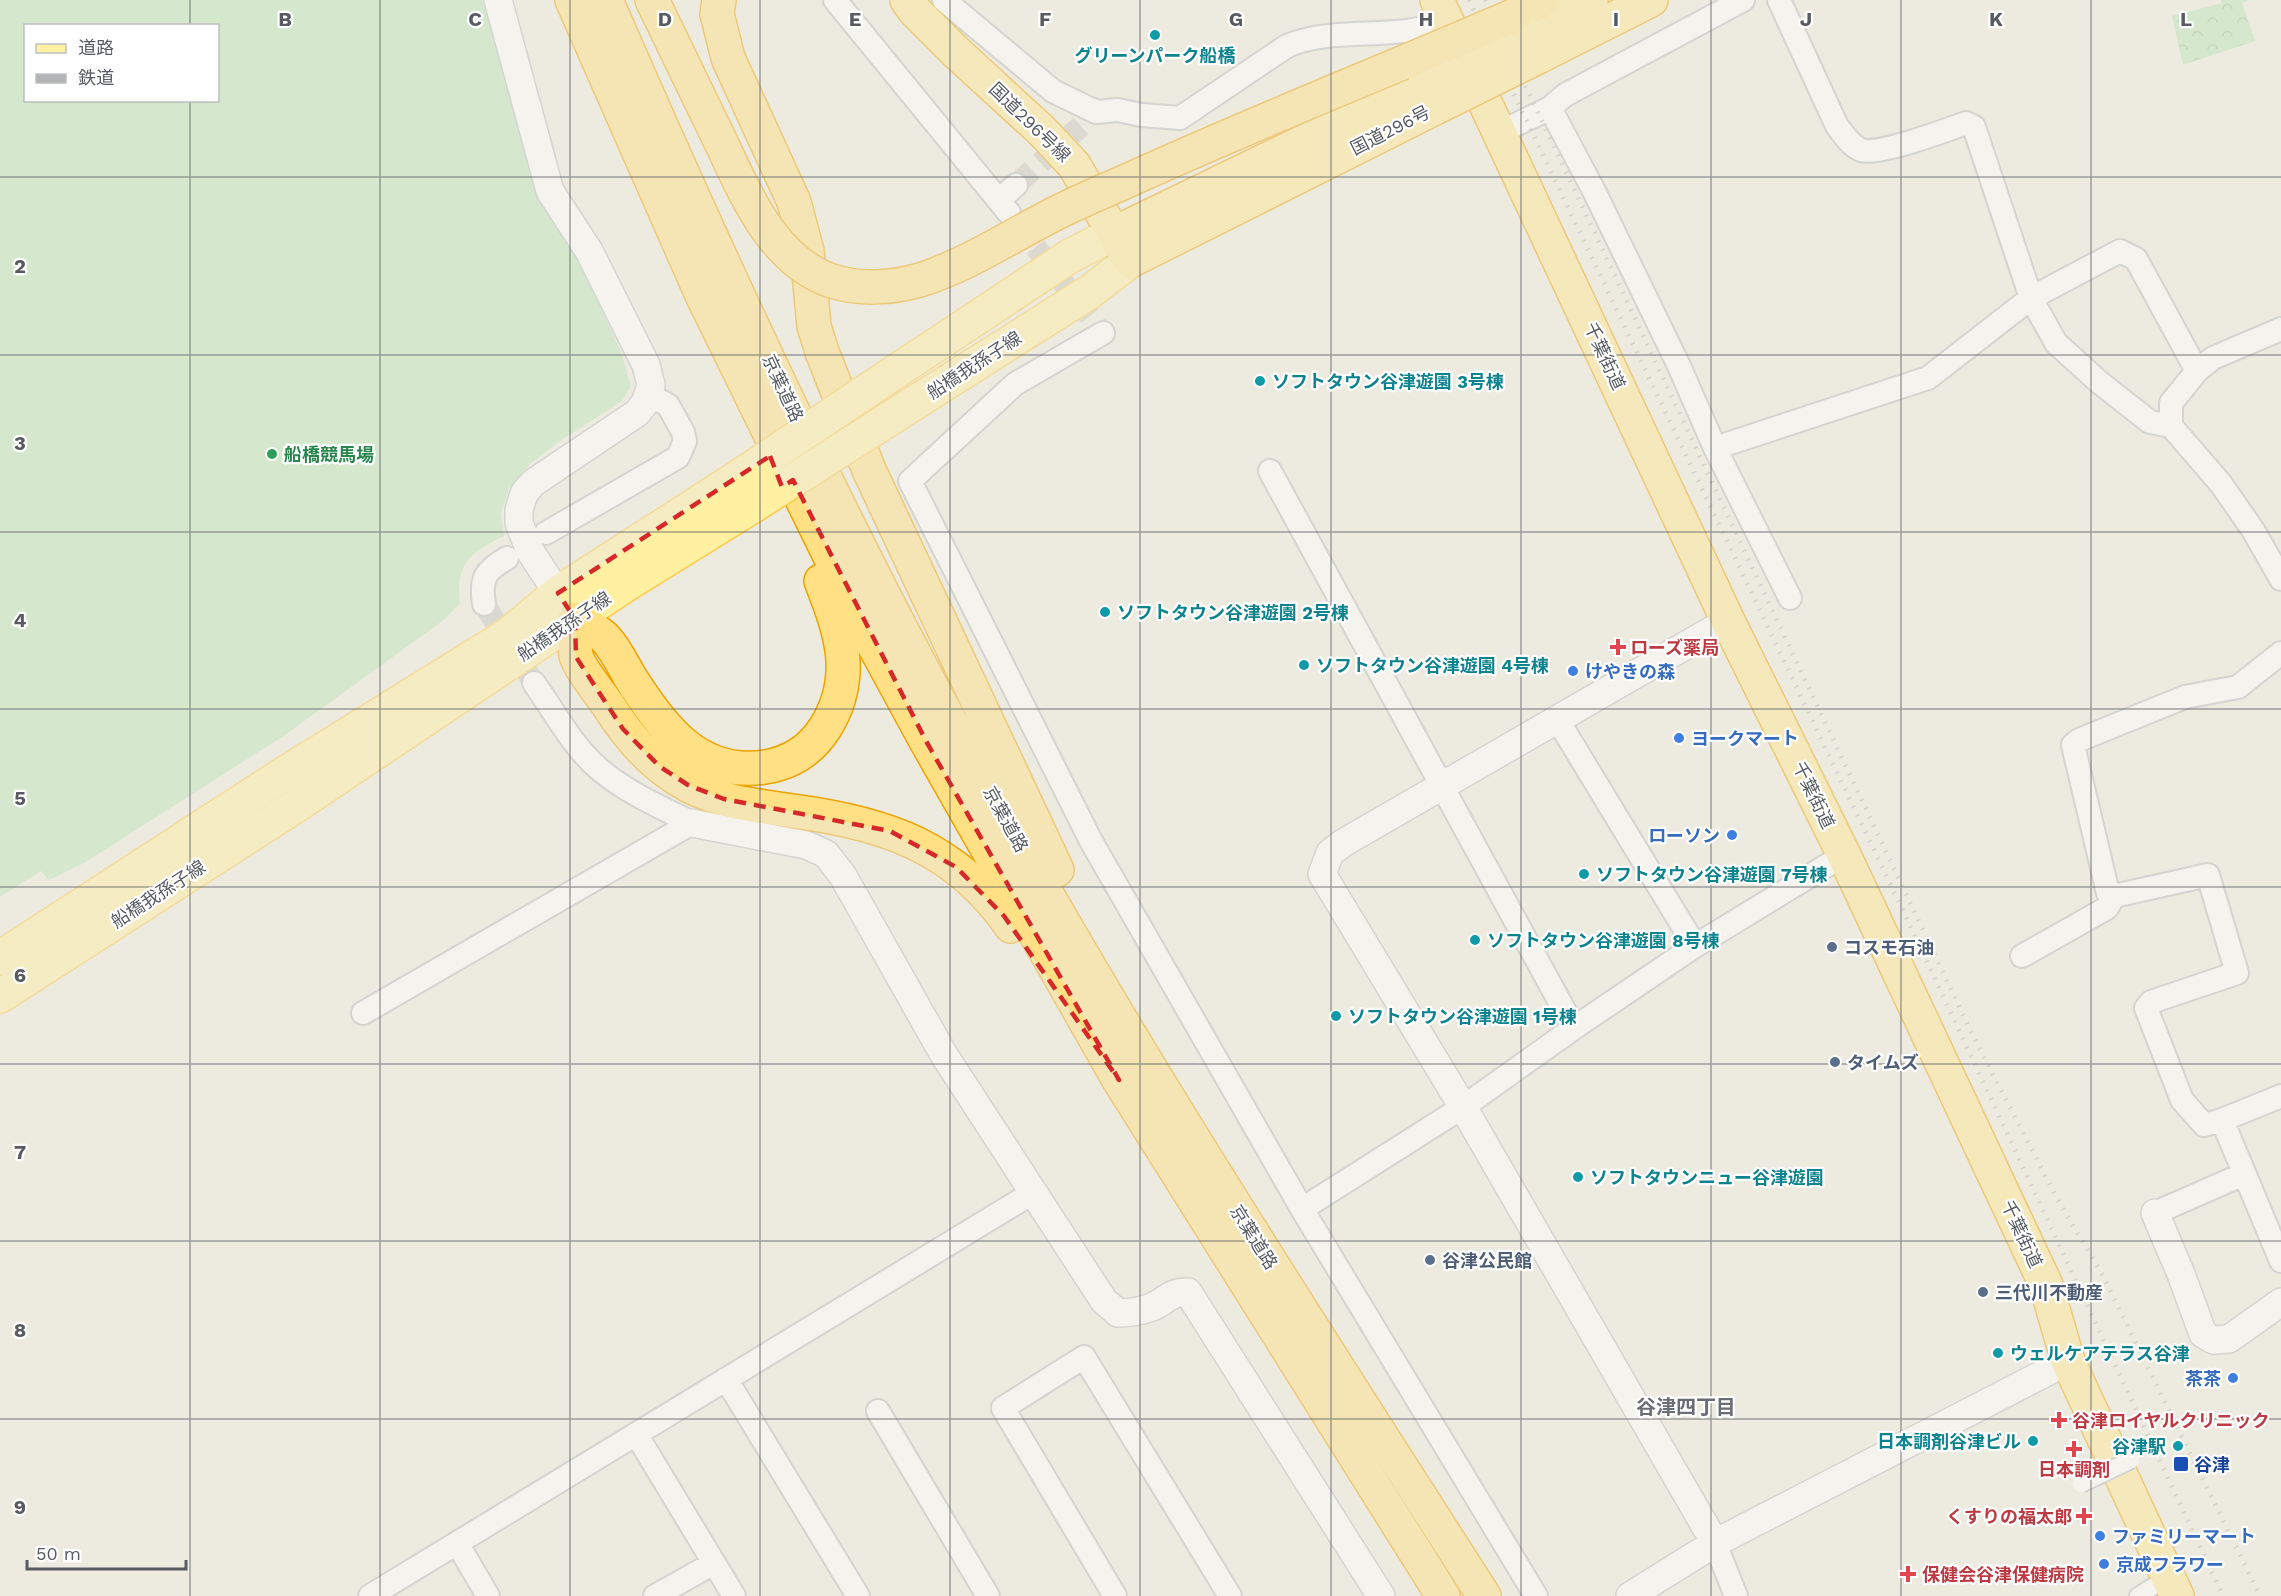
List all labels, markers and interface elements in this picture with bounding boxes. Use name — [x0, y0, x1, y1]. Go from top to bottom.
text: B — [278, 7, 292, 31]
text: C — [468, 7, 482, 31]
text: D — [658, 7, 672, 31]
text: E — [849, 7, 861, 31]
text: F — [1039, 7, 1051, 31]
text: G — [1229, 7, 1243, 31]
text: H — [1419, 7, 1433, 31]
text: I — [1613, 7, 1619, 31]
text: J — [1800, 7, 1812, 31]
text: K — [1989, 7, 2003, 31]
text: L — [2180, 7, 2192, 31]
legend — [24, 24, 219, 102]
marker: グリーンパーク船橋 — [1148, 28, 1162, 42]
text: 道路 — [78, 37, 114, 58]
place label: グリーンパーク船橋 — [1074, 45, 1236, 66]
text: 鉄道 — [78, 67, 114, 88]
street label: 国道296号線 — [985, 78, 1075, 166]
street label: 国道296号 — [1347, 101, 1433, 159]
text: 2 — [14, 254, 26, 278]
street label: 千葉街道 — [1580, 319, 1630, 393]
street label: 船橋我孫子線 — [923, 327, 1025, 403]
street label: 京葉道路 — [758, 351, 808, 425]
place label: ソフトタウン谷津遊園 3号棟 — [1272, 371, 1504, 392]
marker: ソフトタウン谷津遊園 3号棟 — [1253, 374, 1267, 388]
text: 3 — [14, 431, 26, 455]
place label: 船橋競馬場 — [284, 444, 374, 465]
marker: 船橋競馬場 — [265, 447, 279, 461]
street label: 船橋我孫子線 — [513, 587, 615, 665]
place label: ソフトタウン谷津遊園 2号棟 — [1117, 602, 1349, 623]
marker: ソフトタウン谷津遊園 2号棟 — [1098, 605, 1112, 619]
text: 4 — [14, 608, 27, 632]
place label: ローズ薬局 — [1630, 637, 1719, 658]
marker: ローズ薬局 — [1611, 640, 1625, 654]
place label: ソフトタウン谷津遊園 4号棟 — [1316, 655, 1549, 676]
marker: ソフトタウン谷津遊園 4号棟 — [1297, 658, 1311, 672]
place label: けやきの森 — [1585, 661, 1675, 682]
marker: けやきの森 — [1566, 664, 1580, 678]
place label: ヨークマート — [1691, 728, 1799, 749]
marker: ヨークマート — [1672, 731, 1686, 745]
street label: 千葉街道 — [1789, 758, 1839, 832]
street label: 京葉道路 — [979, 782, 1033, 856]
text: 5 — [14, 786, 26, 810]
place label: ローソン — [1648, 825, 1720, 846]
marker: ローソン — [1725, 828, 1739, 842]
street label: 船橋我孫子線 — [107, 856, 209, 932]
place label: ソフトタウン谷津遊園 7号棟 — [1596, 864, 1828, 885]
marker: ソフトタウン谷津遊園 7号棟 — [1577, 867, 1591, 881]
place label: ソフトタウン谷津遊園 8号棟 — [1487, 930, 1719, 951]
marker: ソフトタウン谷津遊園 8号棟 — [1468, 933, 1482, 947]
place label: コスモ石油 — [1844, 937, 1934, 958]
marker: コスモ石油 — [1825, 940, 1839, 954]
text: 6 — [14, 963, 26, 987]
place label: ソフトタウン谷津遊園 1号棟 — [1348, 1006, 1577, 1027]
marker: ソフトタウン谷津遊園 1号棟 — [1329, 1009, 1343, 1023]
place label: タイムズ — [1847, 1052, 1919, 1073]
marker: タイムズ — [1828, 1055, 1842, 1069]
text: 7 — [14, 1140, 26, 1164]
place label: ソフトタウンニュー谷津遊園 — [1590, 1167, 1824, 1188]
marker: ソフトタウンニュー谷津遊園 — [1571, 1170, 1585, 1184]
street label: 千葉街道 — [1997, 1197, 2047, 1271]
street label: 京葉道路 — [1226, 1201, 1282, 1273]
place label: 谷津公民館 — [1442, 1250, 1532, 1271]
marker: 谷津公民館 — [1423, 1253, 1437, 1267]
place label: 三代川不動産 — [1995, 1282, 2103, 1303]
marker: 三代川不動産 — [1976, 1285, 1990, 1299]
text: 8 — [14, 1318, 26, 1342]
place label: ウェルケアテラス谷津 — [2010, 1343, 2190, 1364]
marker: ウェルケアテラス谷津 — [1991, 1346, 2005, 1360]
place label: 茶茶 — [2185, 1368, 2221, 1389]
marker: 茶茶 — [2226, 1371, 2240, 1385]
district label: 谷津四丁目 — [1636, 1395, 1736, 1419]
place label: 谷津ロイヤルクリニック — [2072, 1410, 2269, 1431]
marker: 谷津ロイヤルクリニック — [2050, 1411, 2068, 1429]
place label: 日本調剤谷津ビル — [1877, 1431, 2021, 1452]
marker: 日本調剤谷津ビル — [2026, 1434, 2040, 1448]
place label: 谷津駅 — [2112, 1436, 2166, 1457]
marker: 谷津駅 — [2171, 1439, 2185, 1453]
marker: 日本調剤 — [2067, 1442, 2081, 1456]
place label: 谷津 — [2194, 1454, 2230, 1475]
marker: 谷津 — [2172, 1455, 2190, 1473]
place label: 日本調剤 — [2038, 1459, 2110, 1480]
text: 9 — [14, 1495, 26, 1519]
place label: くすりの福太郎 — [1946, 1506, 2072, 1527]
marker: くすりの福太郎 — [2077, 1509, 2091, 1523]
place label: ファミリーマート — [2112, 1526, 2256, 1547]
marker: ファミリーマート — [2093, 1529, 2107, 1543]
scale bar — [27, 1533, 186, 1571]
text: 50 m — [36, 1543, 81, 1564]
place label: 京成フラワー — [2116, 1554, 2224, 1575]
marker: 京成フラワー — [2097, 1557, 2111, 1571]
place label: 保健会谷津保健病院 — [1922, 1564, 2084, 1585]
marker: 保健会谷津保健病院 — [1899, 1565, 1917, 1583]

